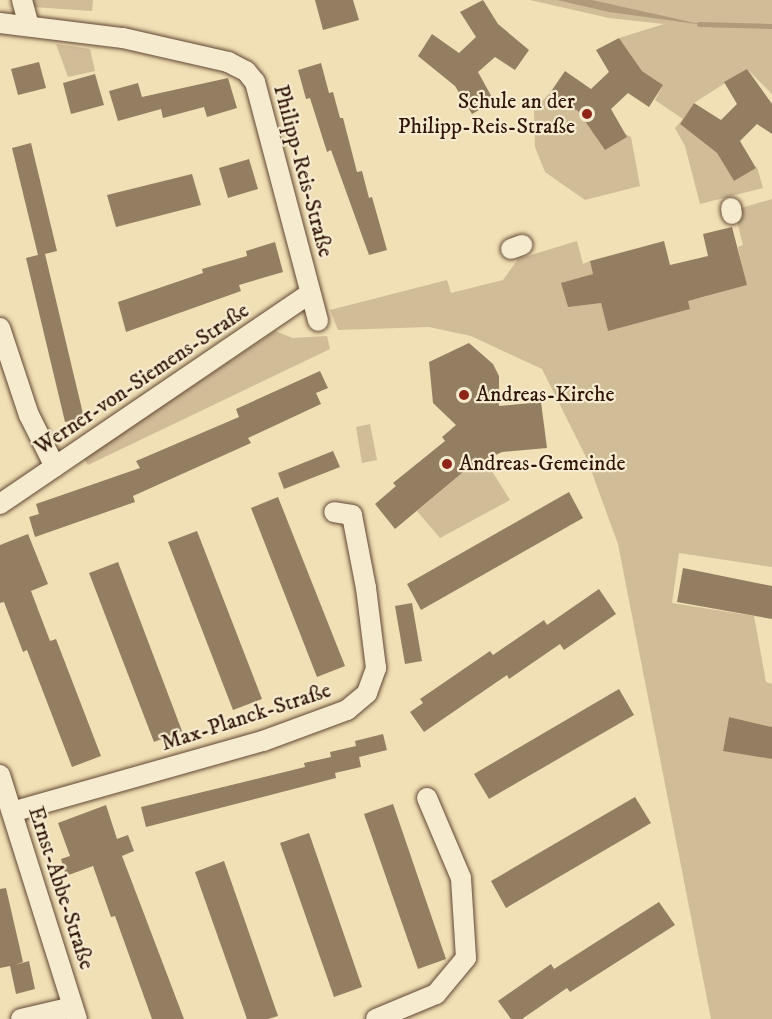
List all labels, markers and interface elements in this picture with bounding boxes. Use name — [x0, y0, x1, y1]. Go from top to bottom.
street label: Philipp-Reis-Straße — [267, 82, 339, 260]
place label: Schule an der Philipp-Reis-Straße — [398, 88, 575, 140]
marker: Schule an der Philipp-Reis-Straße — [580, 107, 594, 121]
street label: Werner-von-Siemens-Straße — [30, 297, 254, 461]
place label: Andreas-Kirche — [476, 382, 615, 408]
marker: Andreas-Kirche — [457, 388, 471, 402]
place label: Andreas-Gemeinde — [459, 451, 626, 477]
marker: Andreas-Gemeinde — [440, 457, 454, 471]
street label: Max-Planck-Straße — [158, 677, 334, 757]
street label: Ernst-Abbe-Straße — [22, 803, 100, 973]

